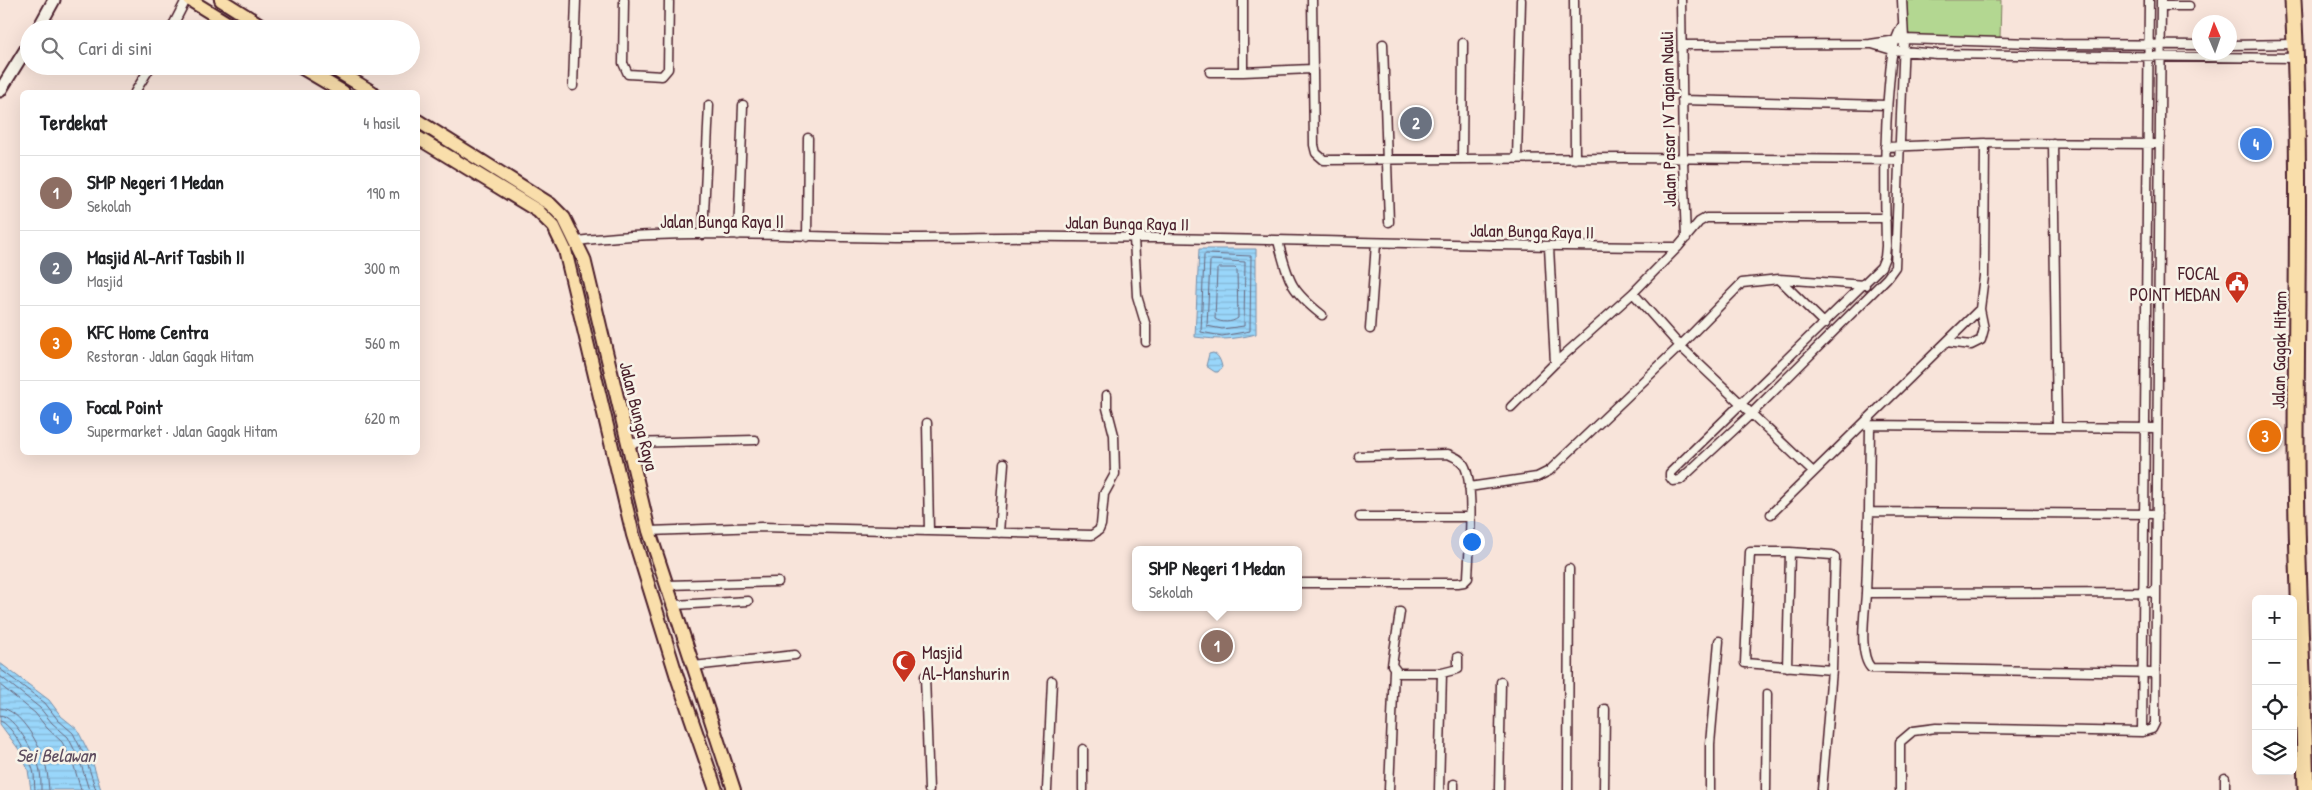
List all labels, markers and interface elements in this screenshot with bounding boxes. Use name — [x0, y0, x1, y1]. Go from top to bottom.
north arrow — [2192, 15, 2237, 60]
search box — [20, 20, 420, 75]
street label: Jalan Pasar IV Tapian Nauli — [1654, 31, 1682, 207]
icon: search — [38, 34, 66, 62]
text: Cari di sini — [78, 35, 152, 61]
pin: 2 — [1400, 104, 1432, 142]
text: Terdekat — [40, 108, 107, 137]
text: 4 hasil — [363, 112, 400, 134]
pin: 4 — [2240, 125, 2272, 163]
text: SMP Negeri 1 Medan — [87, 169, 224, 195]
text: 1 — [53, 182, 59, 204]
text: 190 m — [367, 182, 400, 204]
text: Sekolah — [87, 195, 131, 217]
street label: Jalan Bunga Raya II — [660, 209, 784, 234]
street label: Jalan Bunga Raya II — [1065, 209, 1189, 237]
street label: Jalan Bunga Raya II — [1470, 217, 1594, 245]
text: Masjid Al-Arif Tasbih II — [87, 244, 245, 270]
text: 2 — [52, 257, 60, 279]
text: 300 m — [364, 257, 400, 279]
place label: FOCAL POINT MEDAN — [2129, 261, 2220, 307]
text: Masjid — [87, 270, 123, 292]
public building icon: FOCAL POINT MEDAN — [2224, 270, 2250, 304]
street label: Jalan Gagak Hitam — [2265, 291, 2293, 409]
text: KFC Home Centra — [87, 319, 208, 345]
text: 3 — [52, 332, 60, 354]
text: 560 m — [365, 332, 400, 354]
text: Restoran · Jalan Gagak Hitam — [87, 345, 254, 367]
street label: Jalan Bunga Raya — [613, 359, 665, 473]
text: Focal Point — [87, 394, 162, 420]
text: 4 — [53, 407, 59, 429]
text: 620 m — [364, 407, 400, 429]
pin: 3 — [2249, 417, 2281, 455]
text: Supermarket · Jalan Gagak Hitam — [87, 420, 278, 442]
your location — [1459, 529, 1485, 555]
popup — [1132, 546, 1302, 611]
text: SMP Negeri 1 Medan — [1149, 555, 1285, 581]
text: Sekolah — [1149, 581, 1193, 603]
map controls — [2252, 595, 2297, 775]
button: + — [2252, 595, 2297, 640]
pin: 1 — [1201, 627, 1233, 665]
place label: Masjid Al-Manshurin — [922, 640, 1010, 686]
button: − — [2252, 640, 2297, 685]
mosque icon: Masjid Al-Manshurin — [891, 649, 917, 683]
button: locate — [2252, 685, 2297, 730]
button: layers — [2252, 730, 2297, 775]
water label: Sei Belawan — [16, 742, 97, 768]

